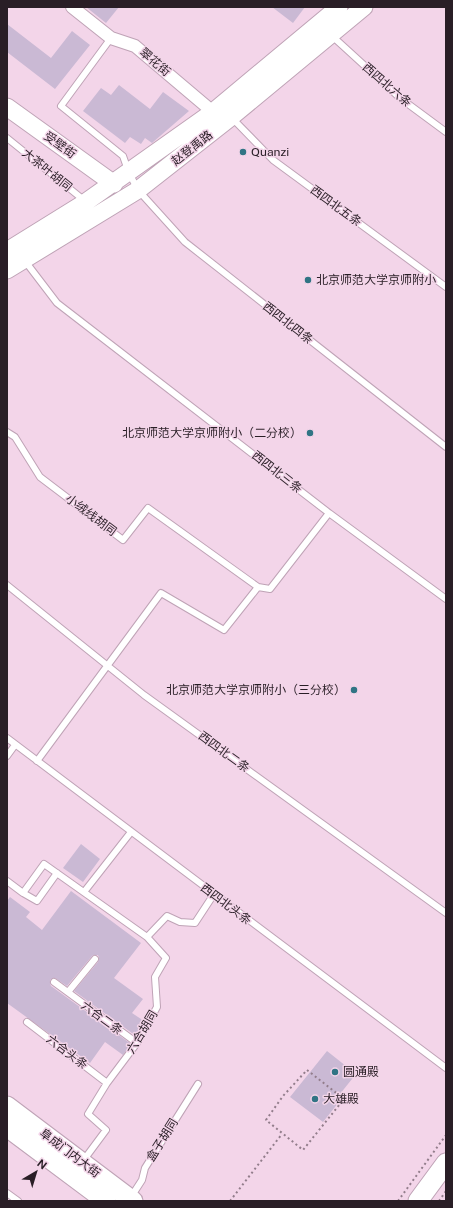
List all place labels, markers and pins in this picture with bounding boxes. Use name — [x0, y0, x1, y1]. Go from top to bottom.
place label: Quanzi — [251, 145, 289, 159]
marker: Quanzi — [238, 147, 248, 157]
place label: 北京师范大学京师附小 — [316, 273, 436, 287]
marker: 北京师范大学京师附小 — [303, 275, 313, 285]
place label: 北京师范大学京师附小（二分校） — [122, 426, 302, 440]
marker: 北京师范大学京师附小（二分校） — [305, 428, 315, 438]
place label: 北京师范大学京师附小（三分校） — [166, 683, 346, 697]
marker: 北京师范大学京师附小（三分校） — [349, 685, 359, 695]
place label: 圆通殿 — [343, 1065, 379, 1079]
marker: 圆通殿 — [330, 1067, 340, 1077]
place label: 大雄殿 — [323, 1092, 359, 1106]
marker: 大雄殿 — [310, 1094, 320, 1104]

